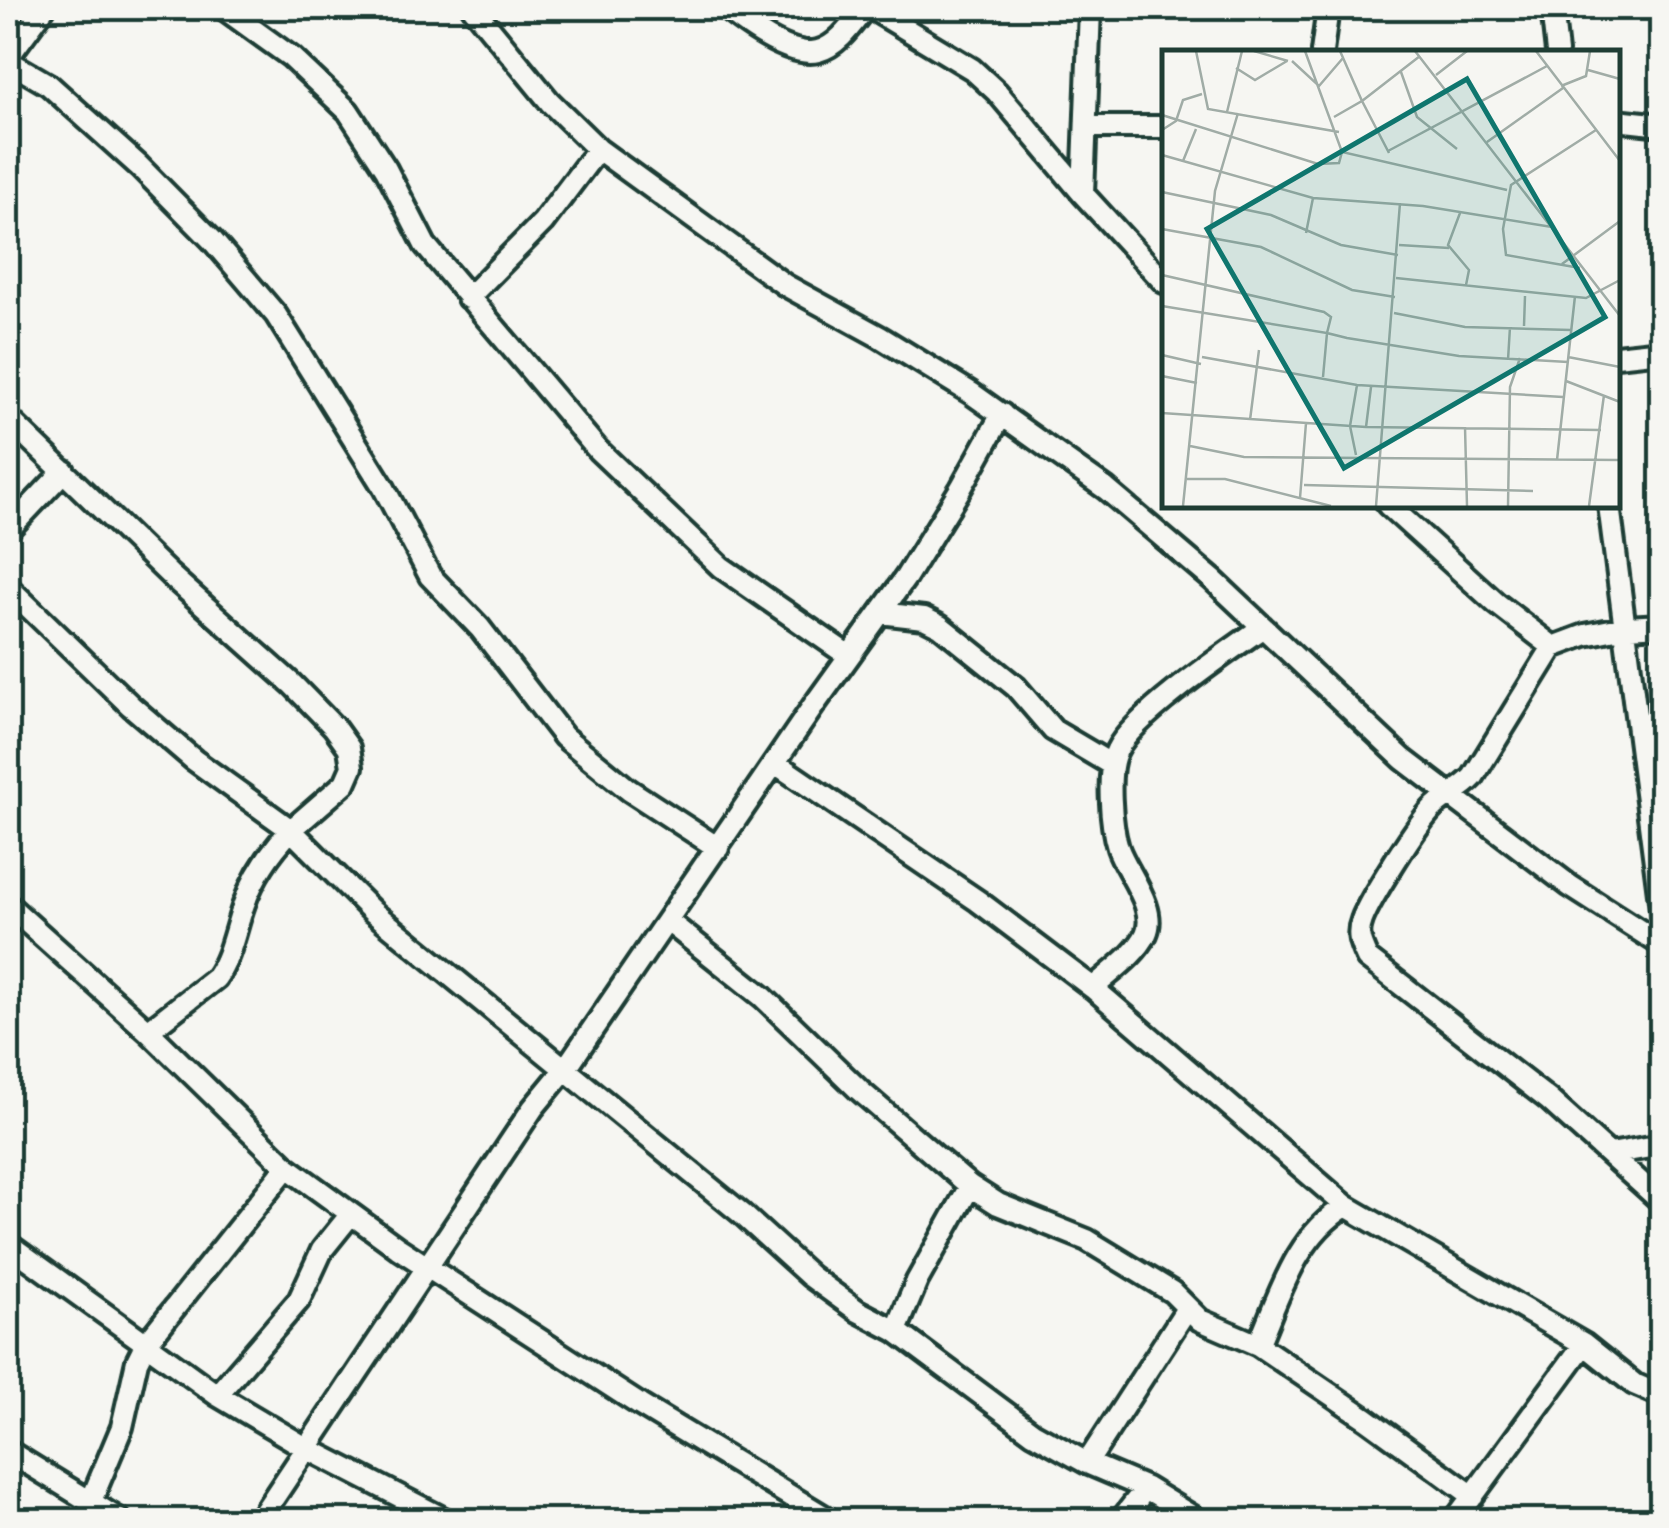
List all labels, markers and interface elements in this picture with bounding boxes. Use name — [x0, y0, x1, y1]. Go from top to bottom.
inset map — [1162, 50, 1619, 508]

